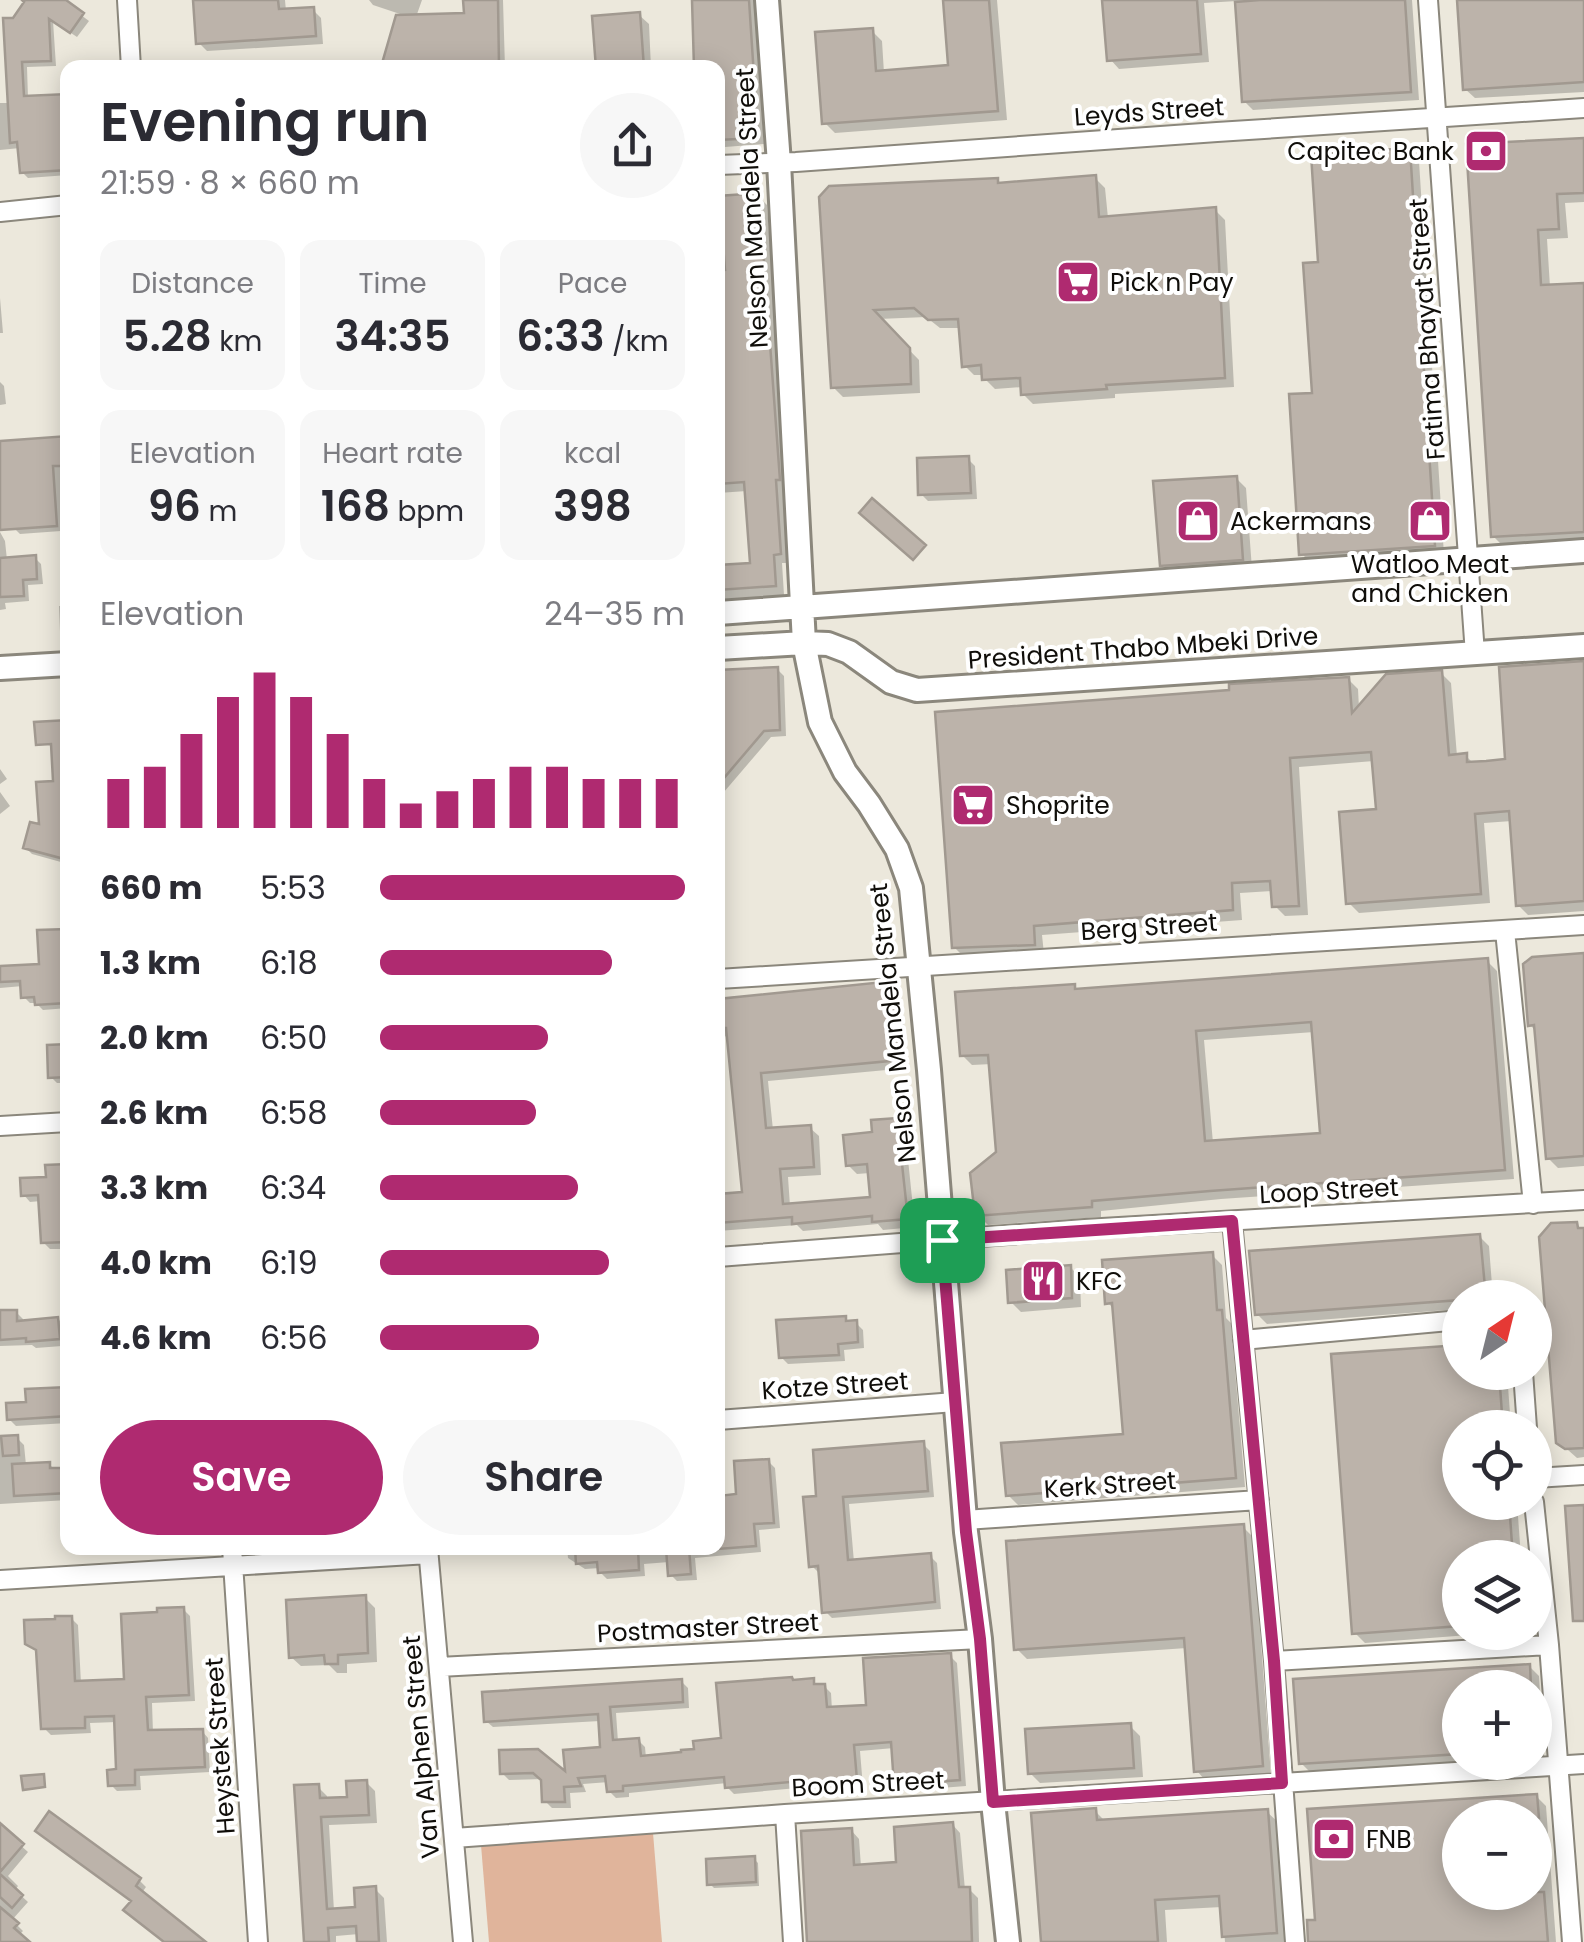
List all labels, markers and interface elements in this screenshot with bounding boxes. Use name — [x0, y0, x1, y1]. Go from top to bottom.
street label: Nelson Mandela Street — [727, 67, 777, 349]
text: Evening run — [100, 83, 429, 160]
street label: Leyds Street — [1073, 89, 1225, 135]
button: share — [580, 93, 685, 198]
bank icon: Capitec Bank — [1463, 128, 1509, 174]
place label: Capitec Bank — [1287, 134, 1454, 169]
text: 21:59 · 8 × 660 m — [100, 160, 360, 205]
street label: Fatima Bhayat Street — [1400, 197, 1454, 461]
supermarket icon: Pick n Pay — [1055, 259, 1101, 305]
text: Distance — [131, 264, 254, 303]
text: Time — [358, 264, 427, 303]
text: Pace — [558, 264, 627, 303]
place label: Pick n Pay — [1110, 265, 1233, 300]
text: 5.28 — [123, 307, 212, 366]
text: 34:35 — [334, 307, 451, 366]
text: 6:33 — [516, 307, 605, 366]
text: km — [212, 322, 262, 361]
text: /km — [605, 322, 669, 361]
text: Elevation — [129, 434, 256, 473]
text: Heart rate — [322, 434, 463, 473]
text: kcal — [564, 434, 621, 473]
text: 96 — [148, 477, 201, 536]
text: 168 — [321, 477, 390, 536]
text: 398 — [553, 477, 632, 536]
text: m — [201, 492, 237, 531]
text: bpm — [390, 492, 464, 531]
shop icon: Ackermans — [1175, 498, 1221, 544]
shop icon: Watloo Meat and Chicken — [1407, 498, 1453, 544]
place label: Ackermans — [1230, 504, 1371, 539]
place label: Watloo Meat and Chicken — [1351, 547, 1509, 611]
text: Elevation — [100, 591, 244, 636]
text: 24–35 m — [544, 591, 685, 636]
street label: President Thabo Mbeki Drive — [967, 618, 1319, 678]
supermarket icon: Shoprite — [950, 782, 996, 828]
place label: Shoprite — [1006, 788, 1110, 823]
text: 660 m — [100, 865, 202, 910]
text: 5:53 — [260, 865, 326, 910]
street label: Nelson Mandela Street — [861, 882, 925, 1164]
street label: Berg Street — [1079, 905, 1219, 949]
text: 1.3 km — [100, 940, 201, 985]
text: 6:18 — [260, 940, 318, 985]
text: 2.0 km — [100, 1015, 209, 1060]
text: 6:50 — [260, 1015, 327, 1060]
text: 2.6 km — [100, 1090, 208, 1135]
text: 6:58 — [260, 1090, 327, 1135]
text: 3.3 km — [100, 1165, 208, 1210]
text: 6:34 — [260, 1165, 326, 1210]
street label: Loop Street — [1258, 1170, 1400, 1212]
pin — [900, 1198, 985, 1283]
icon: arrive — [915, 1213, 970, 1268]
text: 4.0 km — [100, 1240, 212, 1285]
text: 6:19 — [260, 1240, 318, 1285]
restaurant icon: KFC — [1020, 1258, 1066, 1304]
place label: KFC — [1076, 1264, 1123, 1299]
north arrow — [1442, 1280, 1552, 1390]
map controls — [1442, 1280, 1552, 1910]
text: 4.6 km — [100, 1315, 212, 1360]
text: 6:56 — [260, 1315, 328, 1360]
street label: Kotze Street — [761, 1363, 909, 1409]
button: locate — [1442, 1410, 1552, 1520]
button: Save — [100, 1420, 383, 1535]
button: Share — [403, 1420, 685, 1535]
street label: Kerk Street — [1043, 1463, 1177, 1507]
button: layers — [1442, 1540, 1552, 1650]
street label: Postmaster Street — [596, 1605, 820, 1651]
street label: Van Alphen Street — [394, 1634, 448, 1860]
street label: Heystek Street — [196, 1656, 244, 1836]
button: + — [1442, 1670, 1552, 1780]
street label: Boom Street — [791, 1763, 945, 1805]
button: − — [1442, 1800, 1552, 1910]
bank icon: FNB — [1311, 1816, 1357, 1862]
place label: FNB — [1366, 1822, 1412, 1857]

